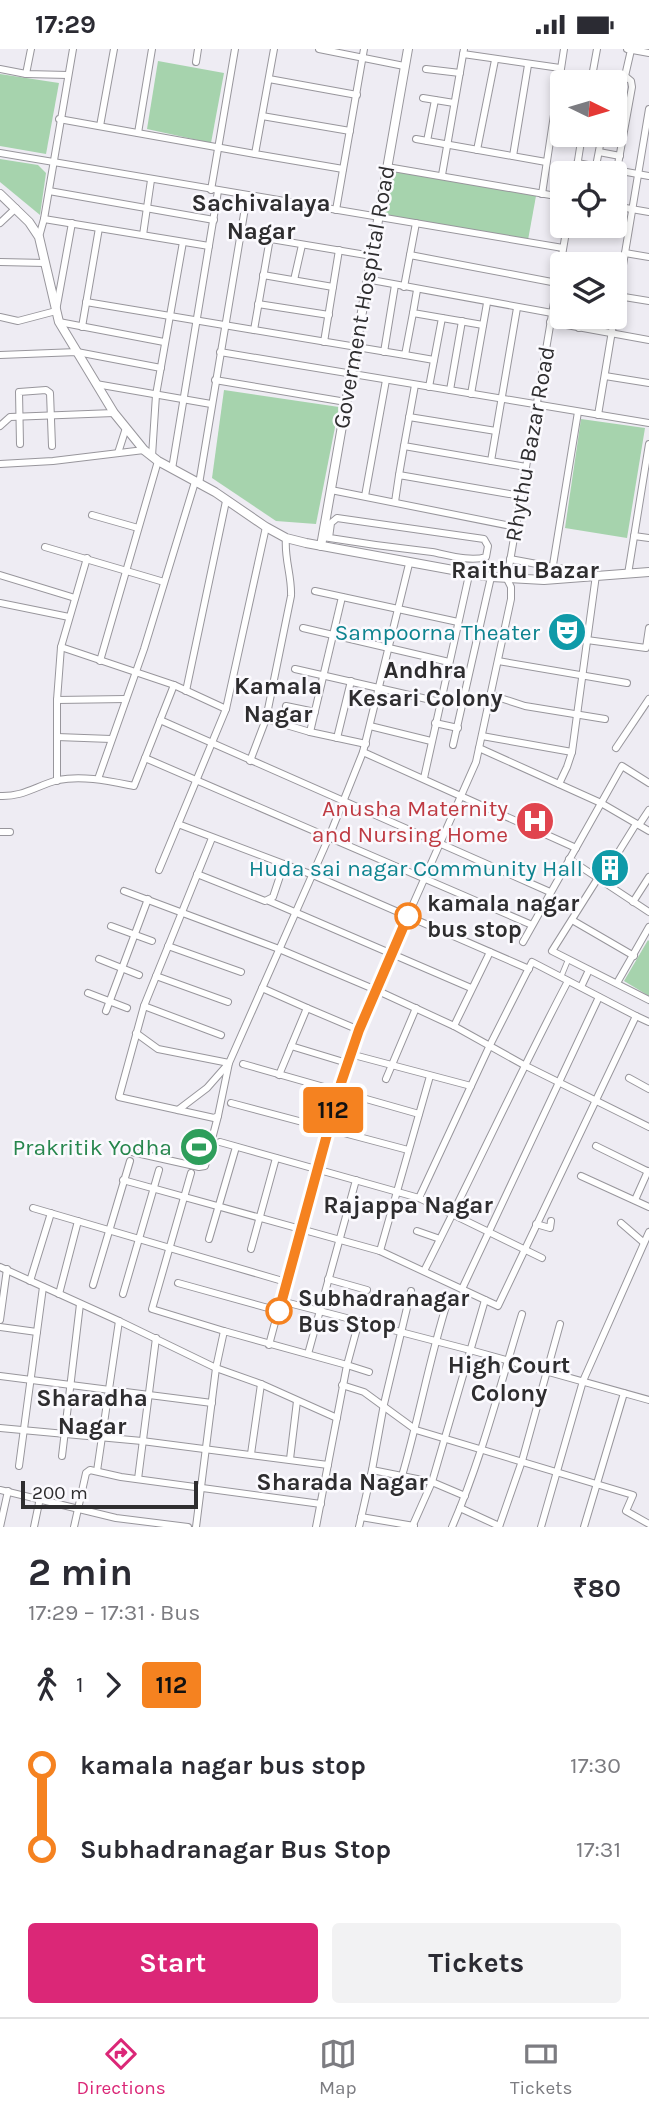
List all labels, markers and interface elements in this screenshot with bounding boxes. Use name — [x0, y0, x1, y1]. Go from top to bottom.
text: 17:29 — [35, 9, 96, 40]
north arrow — [550, 70, 626, 147]
map controls — [550, 70, 627, 329]
button: locate — [550, 161, 627, 238]
street label: Goverment Hospital Road — [328, 163, 400, 431]
district label: Sachivalaya Nagar — [192, 189, 330, 245]
button: layers — [550, 252, 627, 329]
street label: Rhythu Bazar Road — [500, 344, 560, 544]
district label: Raithu Bazar — [451, 556, 599, 584]
theatre icon: Sampoorna Theater — [546, 611, 588, 653]
place label: Sampoorna Theater — [334, 619, 541, 646]
district label: Andhra Kesari Colony — [347, 656, 503, 712]
district label: Kamala Nagar — [234, 672, 322, 728]
place label: Anusha Maternity and Nursing Home — [312, 795, 508, 848]
hospital icon: Anusha Maternity and Nursing Home — [514, 800, 556, 842]
building icon: Huda sai nagar Community Hall — [589, 847, 631, 889]
place label: Huda sai nagar Community Hall — [249, 855, 583, 882]
place label: kamala nagar bus stop — [427, 890, 579, 943]
marker: kamala nagar bus stop — [395, 903, 421, 929]
line badge: 112 — [293, 1087, 373, 1133]
text: 112 — [317, 1096, 349, 1124]
sports icon: Prakritik Yodha — [178, 1126, 220, 1168]
place label: Prakritik Yodha — [12, 1134, 172, 1161]
district label: Rajappa Nagar — [323, 1191, 493, 1219]
place label: Subhadranagar Bus Stop — [298, 1285, 469, 1338]
marker: Subhadranagar Bus Stop — [266, 1298, 292, 1324]
district label: High Court Colony — [448, 1351, 570, 1407]
district label: Sharadha Nagar — [36, 1384, 148, 1440]
district label: Sharada Nagar — [256, 1468, 428, 1496]
scale bar — [21, 1478, 198, 1510]
text: 200 m — [32, 1482, 88, 1504]
text: 2 min — [28, 1550, 133, 1595]
text: ₹80 — [573, 1573, 621, 1604]
text: 17:29 – 17:31 · Bus — [28, 1599, 200, 1626]
icon: walk — [28, 1666, 66, 1704]
icon: forward — [94, 1666, 132, 1704]
text: 1 — [76, 1671, 84, 1698]
text: 112 — [156, 1671, 187, 1699]
text: kamala nagar bus stop — [80, 1750, 366, 1781]
text: 17:30 — [570, 1752, 621, 1779]
text: Subhadranagar Bus Stop — [80, 1834, 391, 1865]
text: 17:31 — [576, 1836, 621, 1863]
button: Start — [28, 1923, 318, 2003]
button: Tickets — [332, 1923, 621, 2003]
tab: Directions — [77, 2035, 166, 2099]
tab: Map — [319, 2035, 357, 2099]
tab: Tickets — [510, 2035, 572, 2099]

